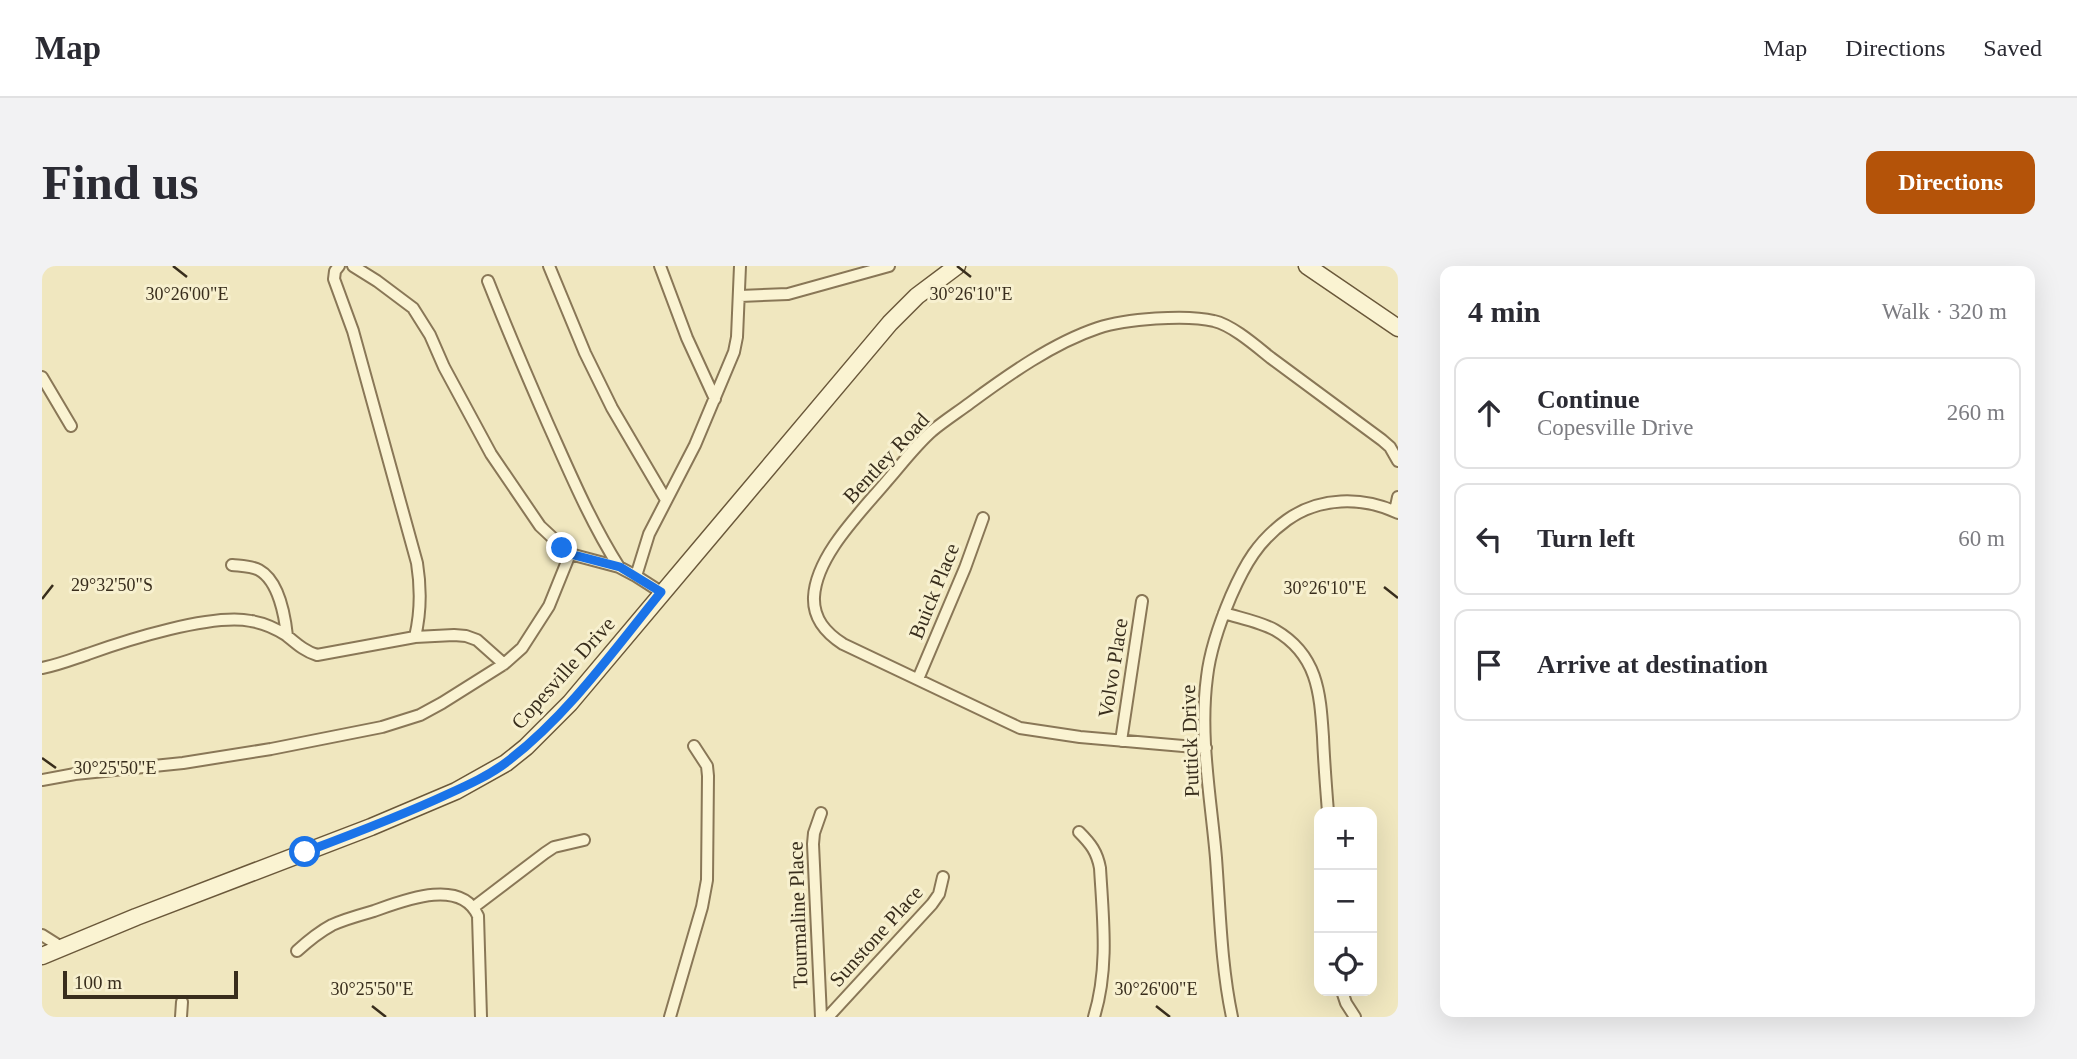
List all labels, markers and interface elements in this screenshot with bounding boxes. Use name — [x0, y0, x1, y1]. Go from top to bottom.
text: Map — [35, 30, 101, 66]
text: Map — [1763, 35, 1807, 61]
text: Directions — [1845, 35, 1945, 61]
text: Saved — [1983, 35, 2042, 61]
button: Directions — [1866, 151, 2035, 214]
text: Find us — [42, 155, 199, 210]
text: 30°26'00"E — [146, 284, 228, 304]
text: 30°26'10"E — [930, 284, 1012, 304]
text: 4 min — [1468, 295, 1541, 328]
text: Walk · 320 m — [1882, 299, 2007, 324]
text: Continue — [1537, 385, 1640, 414]
icon: ahead — [1470, 394, 1508, 432]
text: 260 m — [1947, 400, 2005, 425]
street label: Bentley Road — [838, 407, 934, 508]
text: Copesville Drive — [1537, 415, 1694, 440]
icon: left — [1470, 520, 1508, 558]
text: Turn left — [1537, 524, 1635, 553]
text: 60 m — [1958, 526, 2005, 551]
route end — [546, 532, 577, 563]
street label: Buick Place — [904, 540, 964, 642]
text: 29°32'50"S — [71, 575, 153, 595]
text: 30°26'10"E — [1284, 578, 1366, 598]
street label: Copesville Drive — [506, 612, 620, 734]
street label: Volvo Place — [1093, 616, 1133, 720]
icon: arrive — [1470, 646, 1508, 684]
text: Arrive at destination — [1537, 650, 1768, 679]
street label: Puttick Drive — [1176, 684, 1204, 798]
text: 30°25'50"E — [74, 758, 156, 778]
map controls — [1314, 807, 1377, 996]
button: + — [1314, 807, 1377, 870]
route start — [289, 836, 320, 867]
street label: Tourmaline Place — [783, 841, 813, 989]
button: − — [1314, 870, 1377, 933]
street label: Sunstone Place — [824, 881, 928, 991]
button: locate — [1314, 933, 1377, 996]
scale bar — [63, 968, 238, 1000]
text: 100 m — [74, 972, 122, 993]
text: 30°25'50"E — [331, 979, 413, 999]
text: 30°26'00"E — [1115, 979, 1197, 999]

